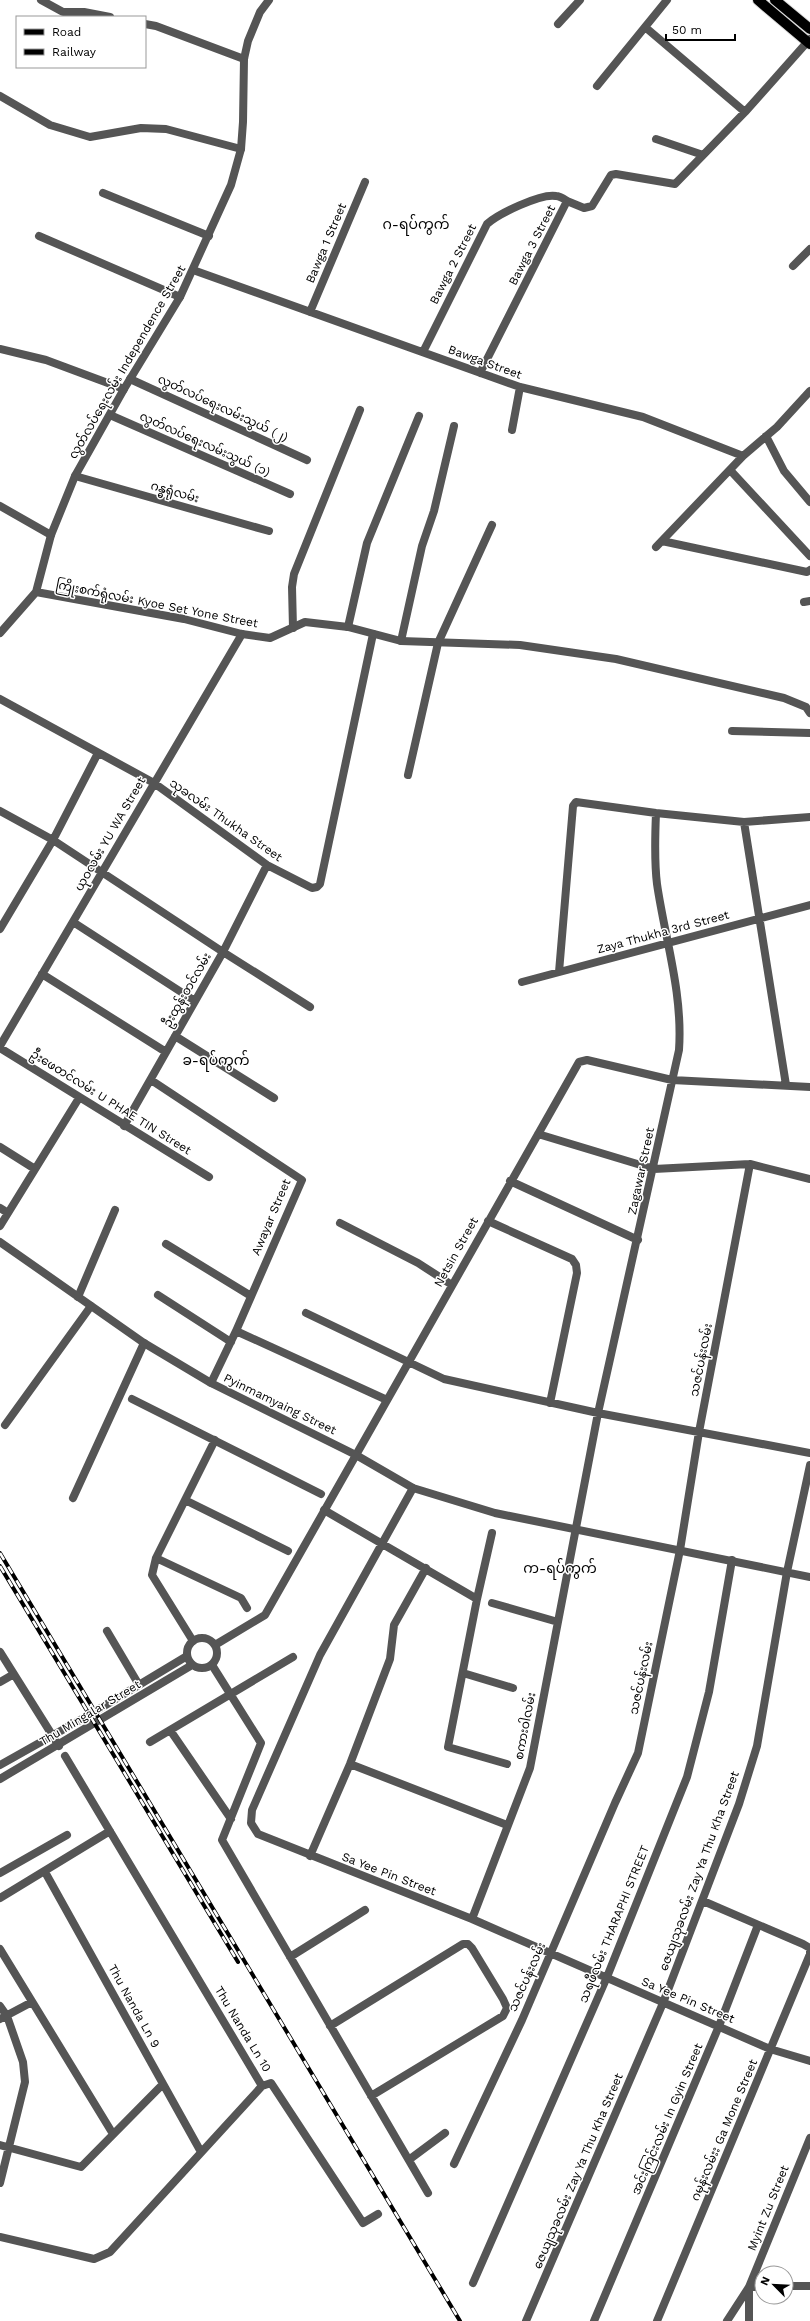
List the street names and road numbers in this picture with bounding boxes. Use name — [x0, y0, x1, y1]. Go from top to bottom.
street label: Bawga 1 Street — [303, 201, 349, 285]
street label: Bawga 3 Street — [506, 202, 558, 288]
street label: Bawga 2 Street — [427, 221, 479, 307]
street label: လွတ်လပ်ရေးလမ်း Independence Street — [64, 262, 191, 463]
street label: Bawga Street — [446, 342, 524, 382]
street label: လွတ်လပ်ရေးလမ်းသွယ် (၂) — [154, 370, 291, 447]
street label: လွတ်လပ်ရေးလမ်းသွယ် (၁) — [136, 407, 273, 482]
street label: ဂန္ဓရုံလမ်း — [148, 477, 201, 509]
street label: ကြိုးစက်ရုံလမ်း Kyoe Set Yone Street — [54, 576, 260, 633]
street label: ယုဝလမ်း YU WA Street — [70, 773, 151, 895]
street label: သုခလမ်း Thukha Street — [165, 774, 286, 867]
street label: Zaya Thukha 3rd Street — [595, 908, 731, 956]
street label: ဦးထွန်းတင်လမ်း — [158, 949, 217, 1031]
street label: ဦးဖေတင်လမ်း U PHAE TIN Street — [27, 1045, 195, 1160]
street label: Zagawar Street — [625, 1126, 657, 1216]
street label: Awayar Street — [249, 1177, 293, 1257]
street label: Netsin Street — [431, 1215, 481, 1289]
street label: သဇင်ပန်းလမ်း — [685, 1322, 718, 1398]
street label: Pyinmamyaing Street — [221, 1371, 339, 1437]
street label: သဇင်ပန်းလမ်း — [624, 1640, 659, 1716]
street label: Thu Mingalar Street — [37, 1677, 143, 1749]
street label: စကားဝါလမ်း — [510, 1691, 538, 1761]
street label: ဇေယျသုခလမ်း Zay Ya Thu Kha Street — [654, 1769, 745, 1974]
street label: သရဖီလမ်း THARAPHI STREET — [574, 1842, 655, 2006]
street label: Sa Yee Pin Street — [340, 1850, 438, 1898]
street label: သဇင်ပန်းလမ်း — [504, 1939, 551, 2015]
street label: Thu Nanda Ln 9 — [105, 1962, 163, 2050]
street label: Sa Yee Pin Street — [639, 1974, 737, 2026]
street label: Thu Nanda Ln 10 — [212, 1984, 274, 2074]
street label: အင်းကြင်းလမ်း In Gyin Street — [627, 2040, 708, 2198]
street label: ဂမုန်းလမ်းး Ga Mone Street — [686, 2056, 763, 2204]
street label: ဇေယျသုခလမ်း Zay Ya Thu Kha Street — [528, 2070, 628, 2272]
street label: Myint Zu Street — [744, 2163, 792, 2253]

